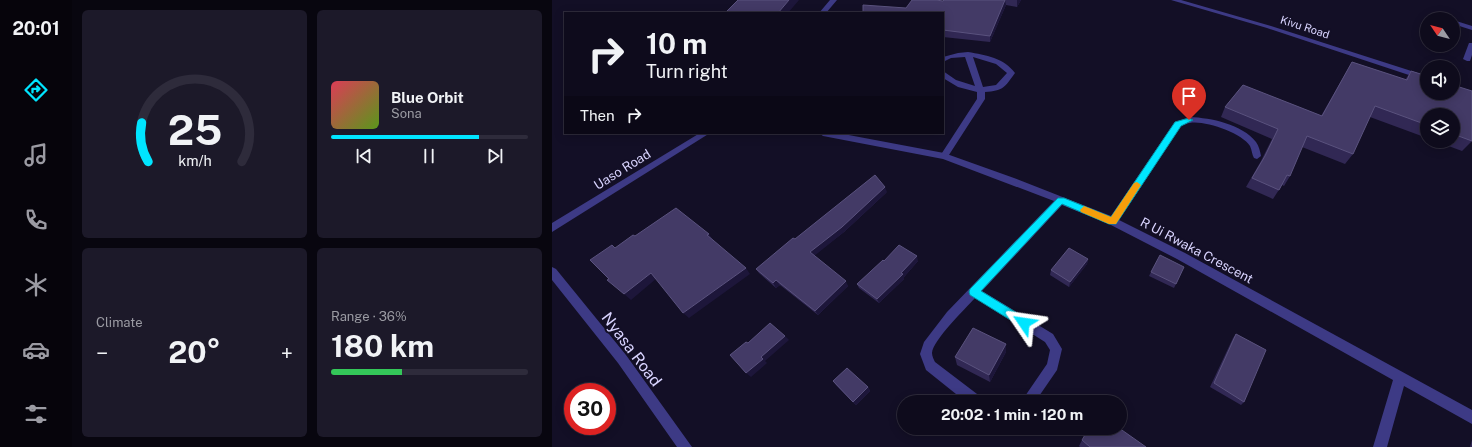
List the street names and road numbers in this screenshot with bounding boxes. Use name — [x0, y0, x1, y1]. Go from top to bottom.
street label: Kivu Road — [1279, 13, 1331, 41]
street label: Uaso Road — [591, 146, 653, 193]
street label: R Ui Rwaka Crescent — [1138, 214, 1256, 286]
street label: Nyasa Road — [598, 308, 666, 390]

